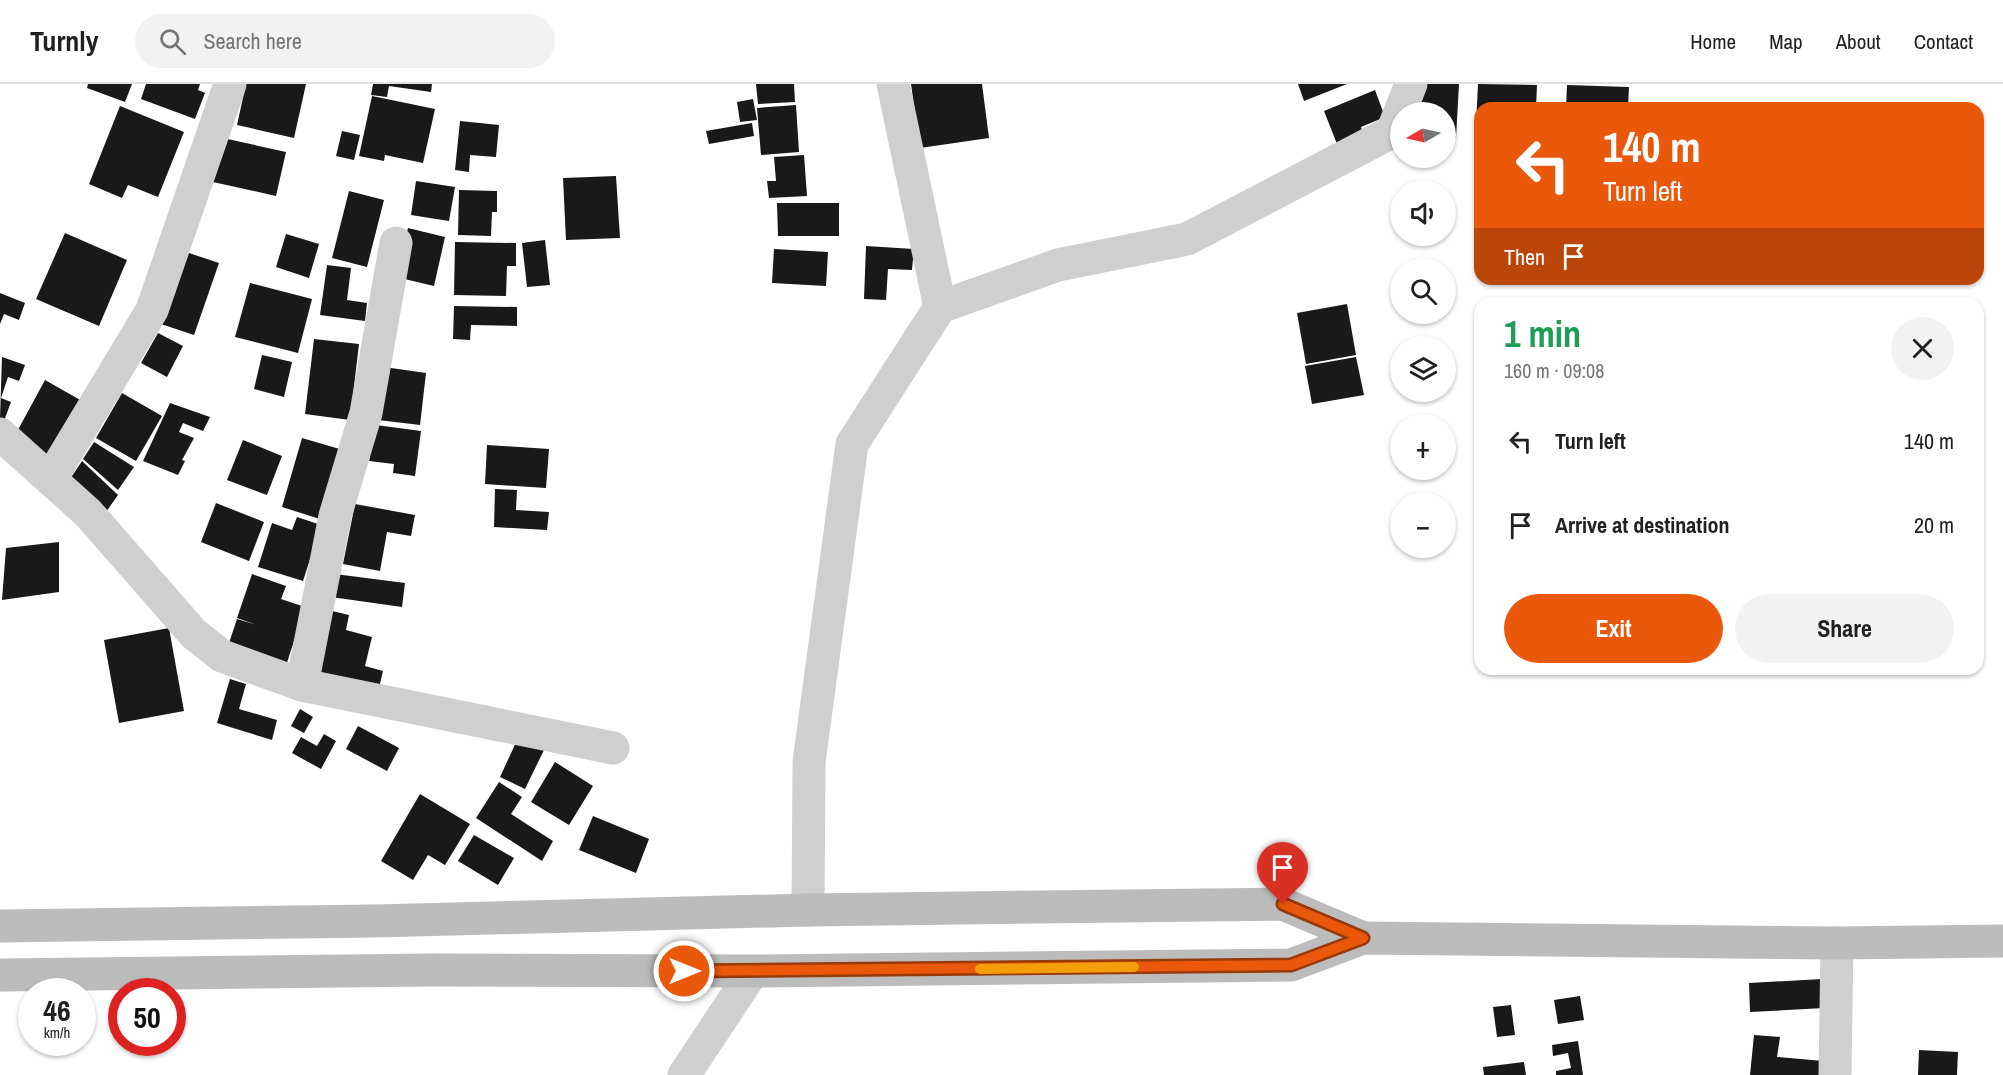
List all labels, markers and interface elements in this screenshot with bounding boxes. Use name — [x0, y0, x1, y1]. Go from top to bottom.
search box — [135, 14, 555, 68]
text: Turnly — [30, 22, 99, 60]
icon: search — [156, 25, 189, 58]
text: Search here — [204, 26, 302, 56]
text: Home — [1690, 27, 1736, 56]
text: Map — [1769, 27, 1803, 56]
text: About — [1836, 27, 1881, 56]
text: Contact — [1914, 27, 1973, 56]
north arrow — [1390, 102, 1456, 168]
map controls — [1390, 102, 1456, 558]
text: 140 m — [1603, 119, 1701, 175]
icon: left — [1504, 126, 1582, 204]
text: Turn left — [1603, 173, 1682, 209]
button: sound — [1390, 180, 1456, 246]
icon: arrive — [1557, 240, 1590, 273]
text: Then — [1504, 242, 1545, 272]
button: search — [1390, 258, 1456, 324]
text: 1 min — [1504, 310, 1581, 358]
button: close — [1891, 317, 1954, 380]
button: layers — [1390, 336, 1456, 402]
text: 160 m · 09:08 — [1504, 357, 1604, 384]
button: + — [1390, 414, 1456, 480]
icon: left — [1504, 425, 1537, 458]
text: Turn left — [1555, 426, 1626, 456]
text: 140 m — [1904, 426, 1954, 456]
button: − — [1390, 492, 1456, 558]
icon: arrive — [1504, 509, 1537, 542]
text: Arrive at destination — [1555, 510, 1729, 540]
text: 20 m — [1914, 510, 1954, 540]
button: Exit — [1504, 594, 1723, 663]
button: Share — [1735, 594, 1954, 663]
pin — [1257, 842, 1308, 904]
icon: arrive — [1266, 851, 1299, 884]
position arrow — [652, 939, 716, 1003]
speed limit sign: 50 — [108, 978, 186, 1056]
text: 46 — [43, 990, 71, 1030]
text: km/h — [44, 1022, 70, 1043]

